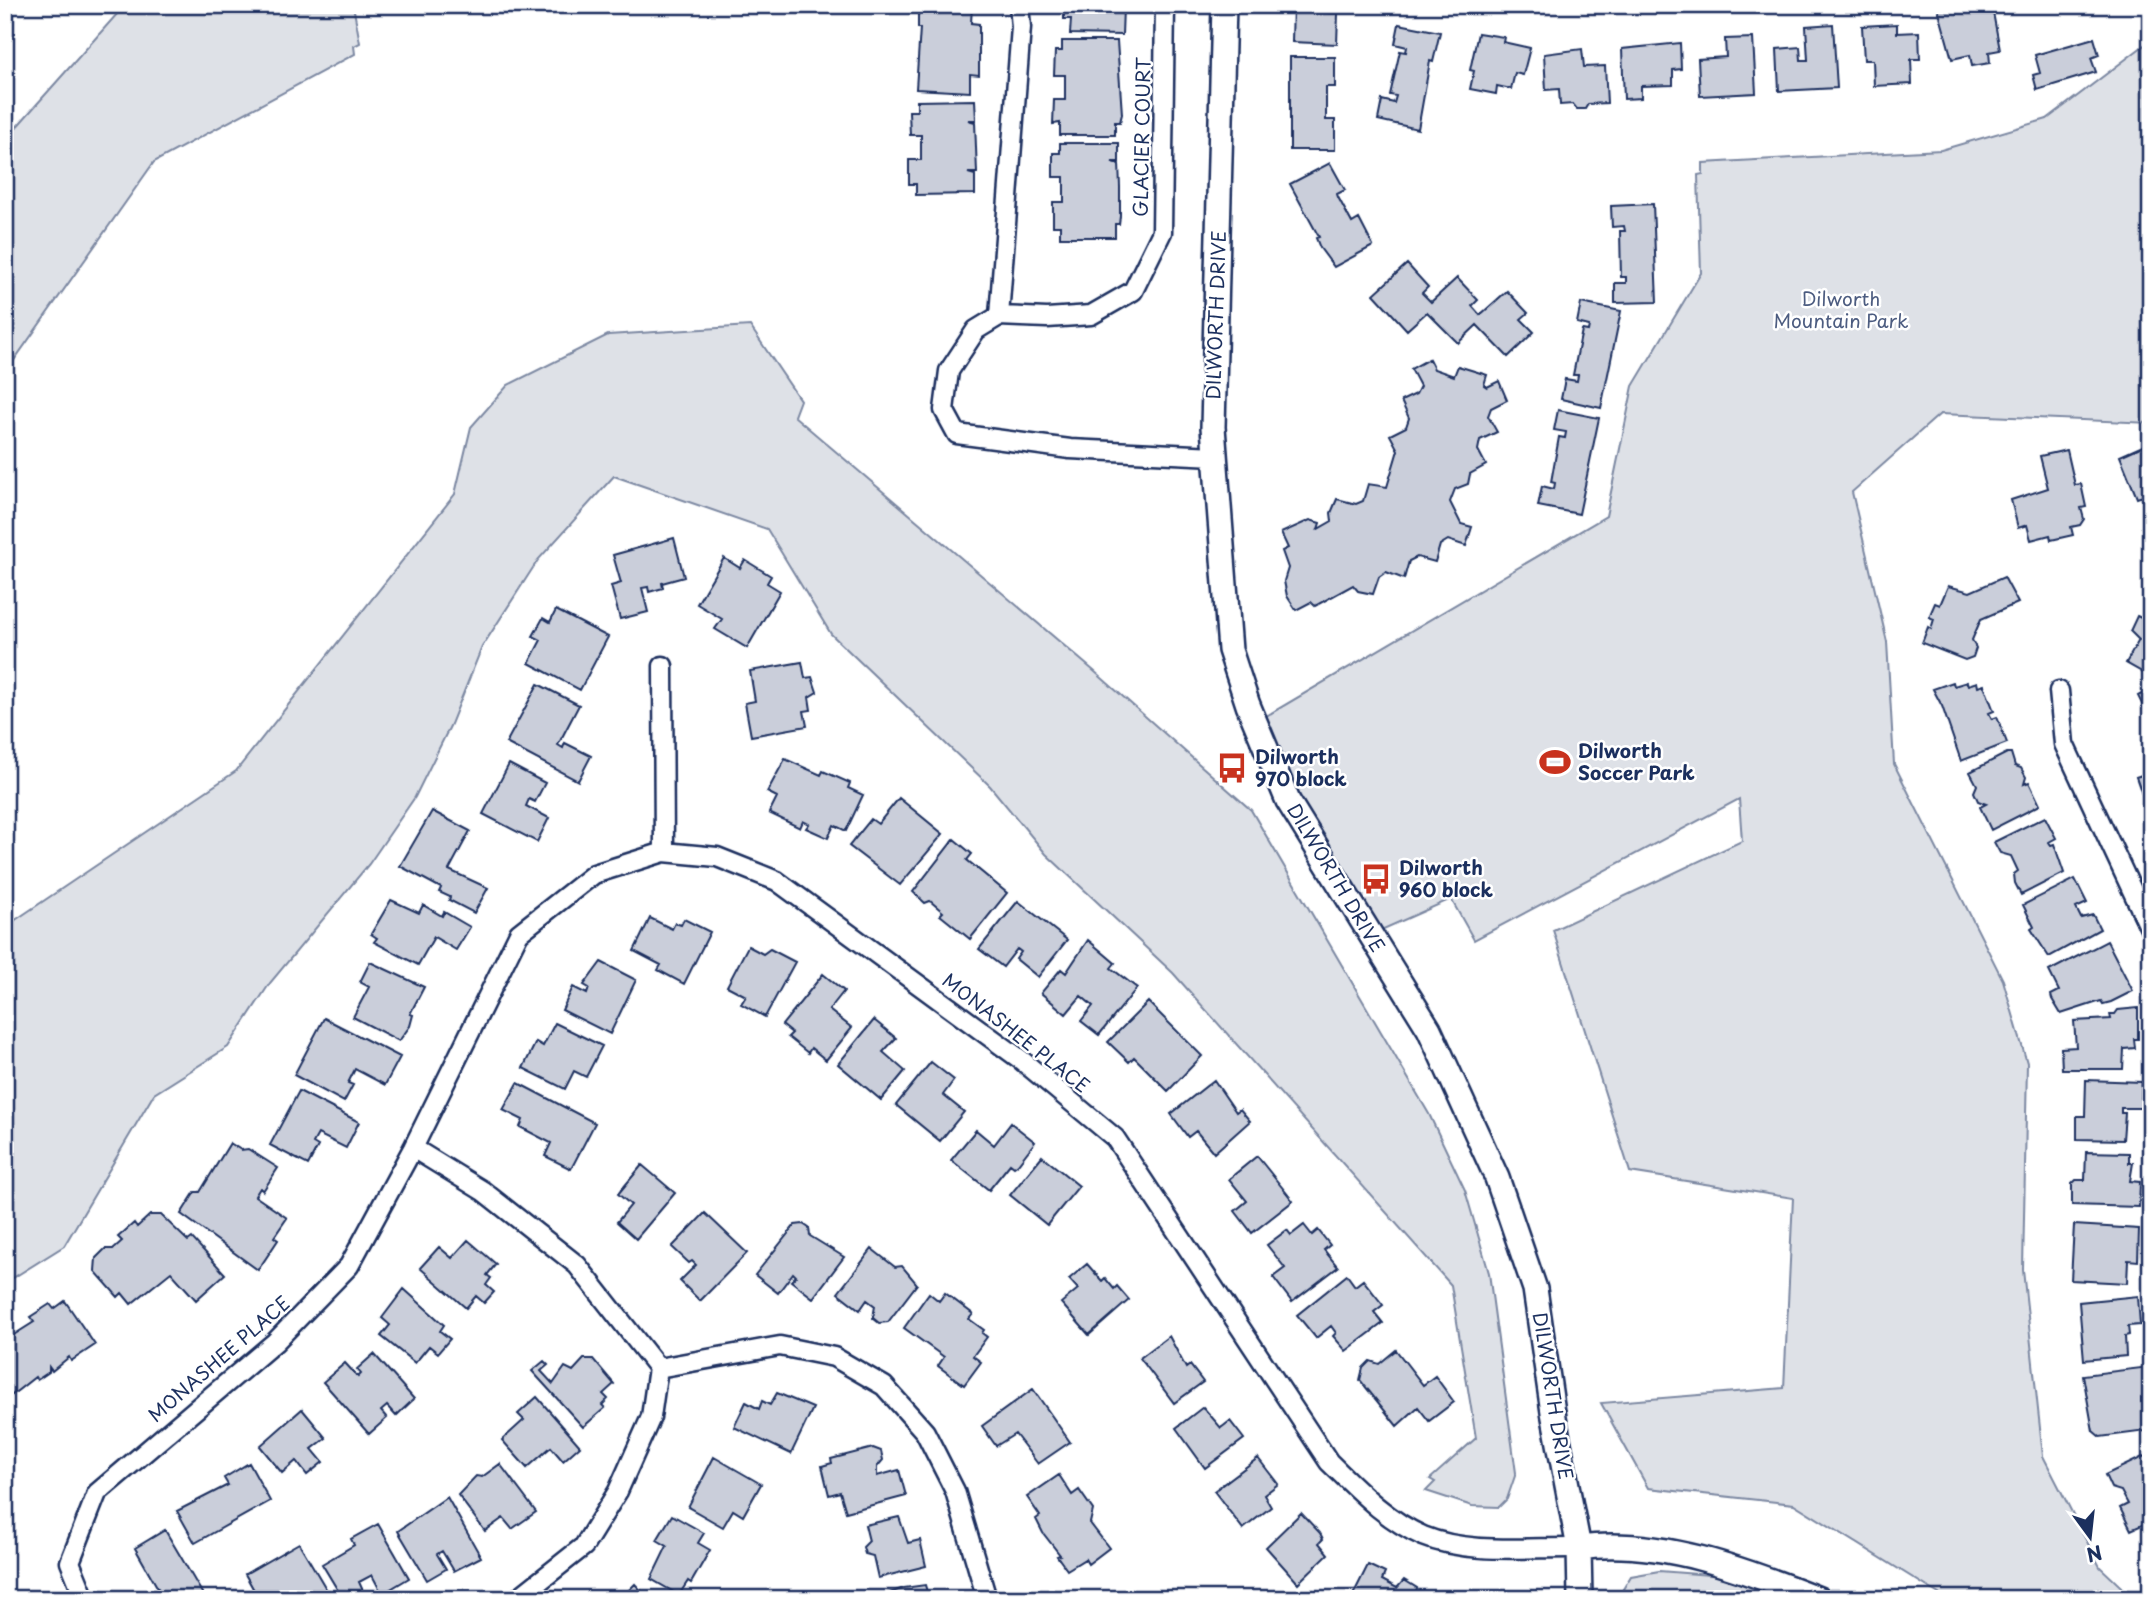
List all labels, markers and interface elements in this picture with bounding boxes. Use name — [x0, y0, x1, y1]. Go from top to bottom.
street label: GLACIER COURT — [1126, 57, 1156, 217]
street label: DILWORTH DRIVE — [1198, 230, 1232, 400]
park label: Dilworth Mountain Park — [1773, 284, 1909, 334]
place label: Dilworth Soccer Park — [1578, 736, 1695, 786]
place label: Dilworth 970 block — [1255, 742, 1347, 792]
sports icon: Dilworth Soccer Park — [1538, 745, 1572, 779]
bus stop icon: Dilworth 970 block — [1215, 751, 1249, 785]
street label: DILWORTH DRIVE — [1281, 798, 1392, 957]
place label: Dilworth 960 block — [1399, 853, 1493, 903]
bus stop icon: Dilworth 960 block — [1359, 862, 1393, 896]
street label: MONASHEE PLACE — [937, 966, 1096, 1099]
street label: MONASHEE PLACE — [141, 1289, 295, 1428]
street label: DILWORTH DRIVE — [1527, 1310, 1581, 1482]
north arrow — [2054, 1502, 2124, 1572]
text: N — [2084, 1539, 2106, 1570]

